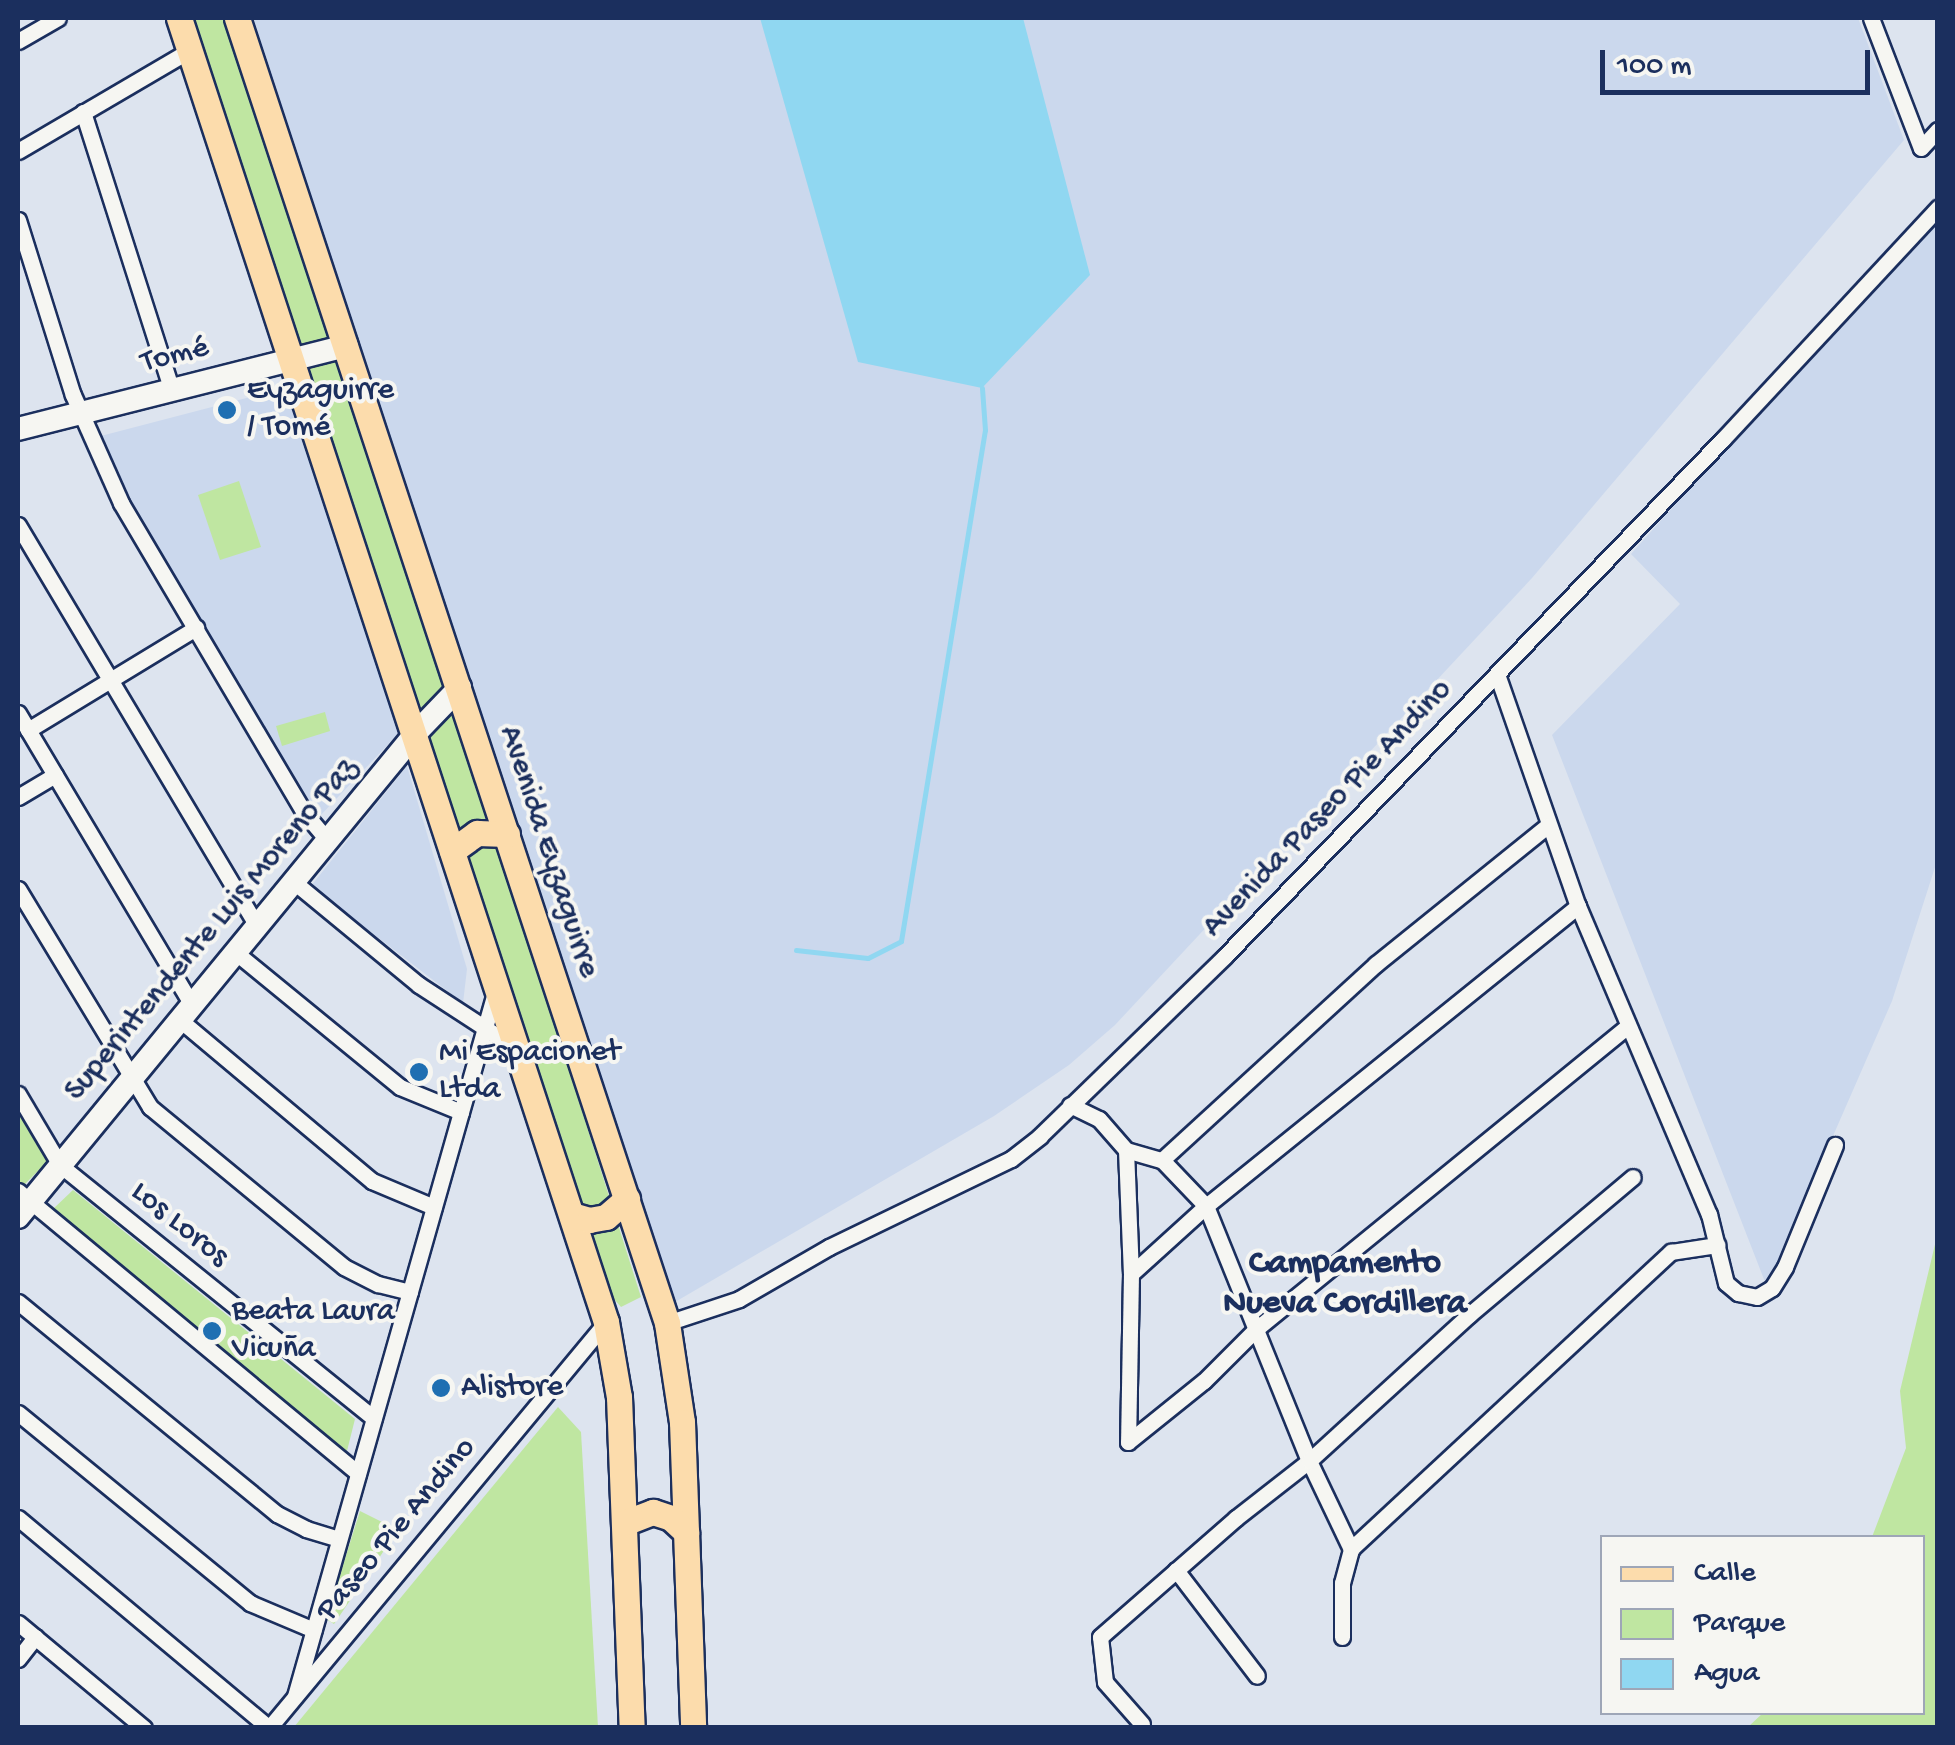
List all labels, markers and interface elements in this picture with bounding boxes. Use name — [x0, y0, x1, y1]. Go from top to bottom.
scale bar — [1605, 30, 1875, 92]
text: 100 m — [1617, 50, 1692, 85]
street label: Tomé — [137, 329, 213, 383]
place label: Eyzaguirre / Tomé — [247, 373, 394, 448]
marker: Eyzaguirre / Tomé — [216, 399, 238, 421]
street label: Avenida Paseo Pie Andino — [1195, 672, 1461, 946]
street label: Avenida Eyzaguirre — [489, 721, 607, 983]
street label: Superintendente Luis Moreno Paz — [57, 750, 367, 1110]
place label: Mi Espacionet Ltda — [439, 1035, 620, 1110]
marker: Mi Espacionet Ltda — [408, 1061, 430, 1083]
street label: Los Loros — [122, 1174, 236, 1276]
district label: Campamento Nueva Cordillera — [1223, 1244, 1467, 1326]
place label: Beata Laura Vicuña — [232, 1294, 395, 1369]
marker: Beata Laura Vicuña — [201, 1320, 223, 1342]
place label: Alistore — [461, 1369, 563, 1407]
marker: Alistore — [430, 1377, 452, 1399]
street label: Paseo Pie Andino — [309, 1430, 485, 1630]
legend — [1600, 1535, 1925, 1715]
text: Calle — [1694, 1557, 1756, 1592]
text: Parque — [1694, 1607, 1785, 1642]
text: Agua — [1694, 1657, 1760, 1692]

